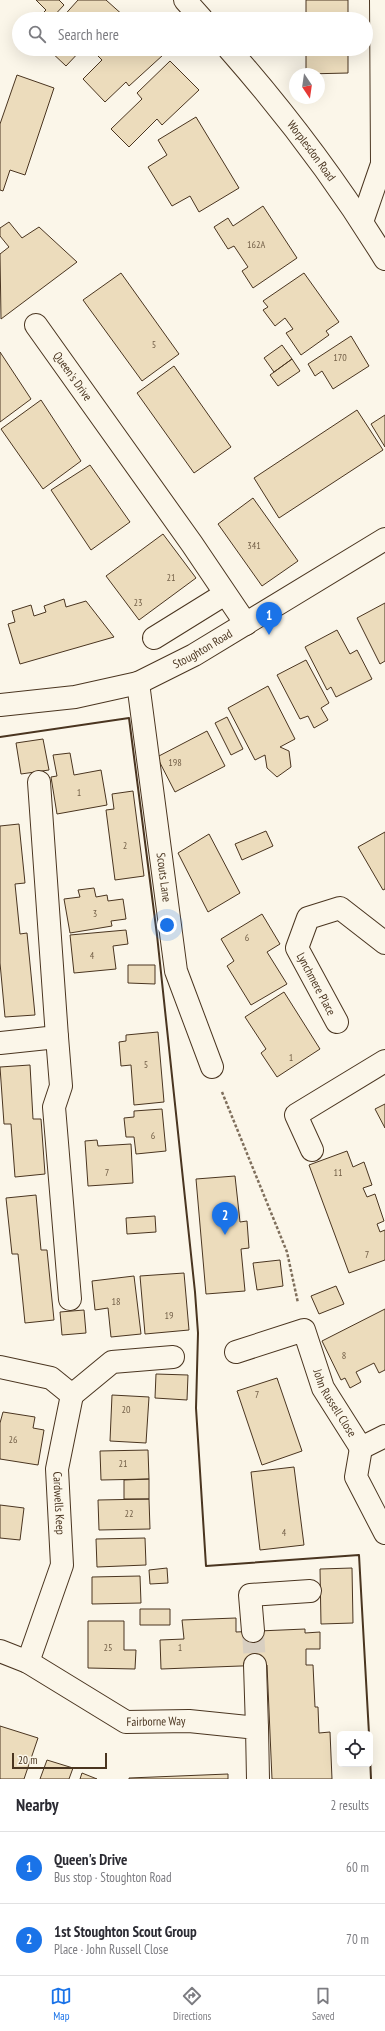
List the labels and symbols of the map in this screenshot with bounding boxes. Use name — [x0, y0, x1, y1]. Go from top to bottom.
north arrow — [289, 68, 325, 104]
street label: Worplesdon Road — [284, 117, 339, 184]
house number: 162A — [247, 238, 265, 251]
house number: 5 — [152, 338, 156, 351]
street label: Queen's Drive — [50, 348, 96, 404]
house number: 170 — [333, 351, 347, 364]
house number: 341 — [247, 539, 261, 552]
house number: 21 — [167, 571, 176, 584]
house number: 23 — [134, 596, 143, 609]
pin: 1 — [256, 602, 282, 635]
street label: Stoughton Road — [170, 626, 235, 671]
house number: 198 — [168, 756, 182, 769]
house number: 1 — [77, 786, 81, 799]
house number: 2 — [123, 839, 127, 852]
street label: Scouts Lane — [153, 852, 175, 903]
house number: 3 — [93, 907, 97, 920]
your location — [157, 915, 177, 935]
house number: 6 — [245, 931, 250, 944]
house number: 4 — [90, 949, 95, 962]
street label: Lynchmere Place — [294, 950, 339, 1018]
house number: 1 — [289, 1051, 293, 1064]
house number: 5 — [144, 1058, 148, 1071]
house number: 6 — [151, 1129, 156, 1142]
house number: 7 — [105, 1166, 109, 1179]
house number: 11 — [334, 1166, 343, 1179]
pin: 2 — [212, 1202, 238, 1235]
house number: 7 — [365, 1248, 369, 1261]
house number: 18 — [112, 1295, 121, 1308]
house number: 19 — [165, 1309, 174, 1322]
house number: 8 — [342, 1349, 346, 1362]
street label: John Russell Close — [310, 1366, 360, 1439]
house number: 7 — [255, 1388, 259, 1401]
house number: 20 — [122, 1403, 131, 1416]
house number: 26 — [9, 1433, 18, 1446]
house number: 21 — [119, 1457, 128, 1470]
street label: Cardwells Keep — [50, 1471, 68, 1535]
house number: 22 — [125, 1507, 134, 1520]
house number: 4 — [282, 1526, 287, 1539]
house number: 25 — [104, 1641, 113, 1654]
house number: 1 — [178, 1641, 182, 1654]
street label: Fairborne Way — [126, 1713, 186, 1729]
scale bar — [12, 1751, 107, 1770]

